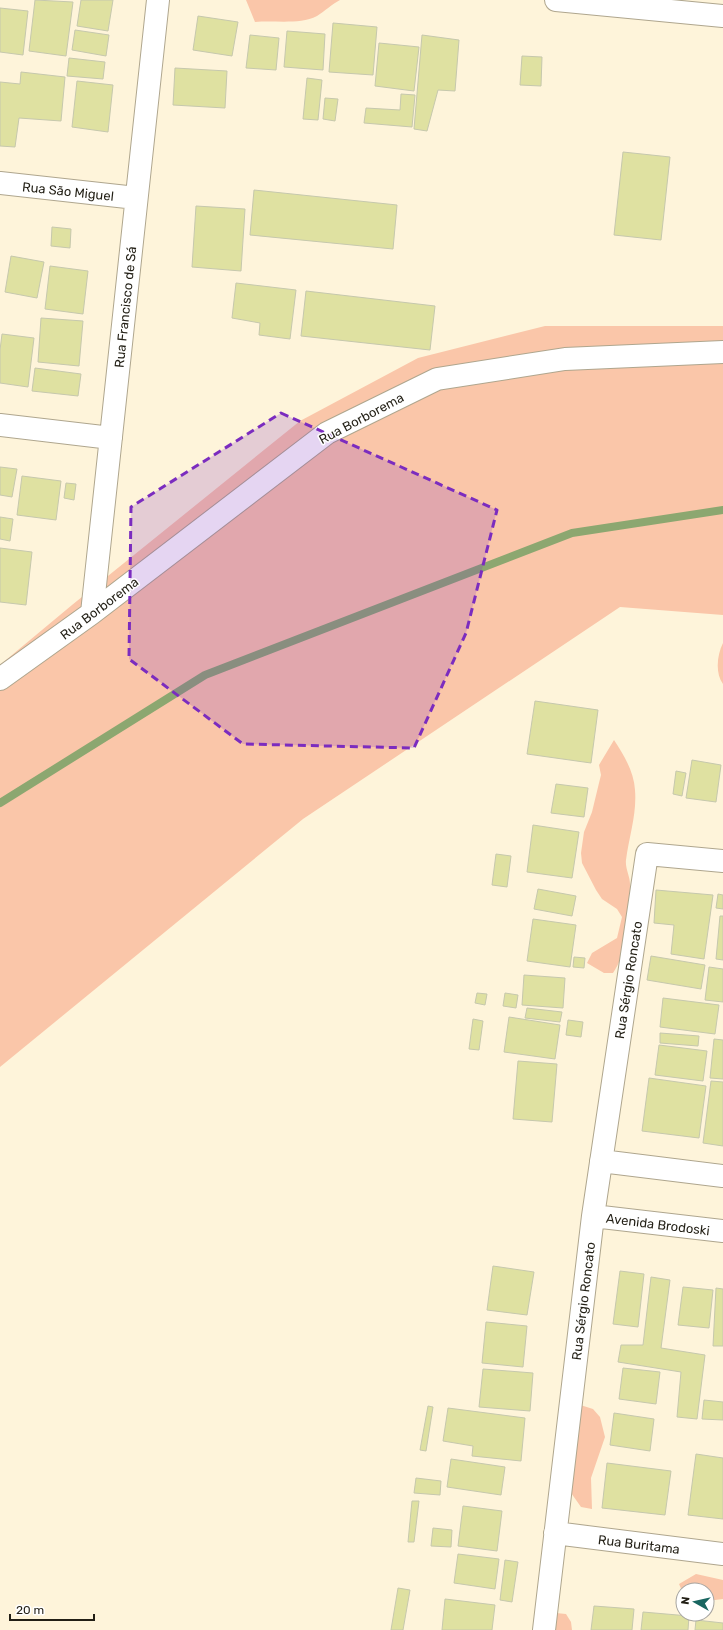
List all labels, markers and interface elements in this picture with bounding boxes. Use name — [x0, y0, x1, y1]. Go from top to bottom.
street label: Rua São Miguel — [21, 179, 115, 205]
street label: Rua Francisco de Sá — [112, 245, 139, 369]
street label: Rua Borborema — [316, 390, 406, 447]
street label: Rua Borborema — [57, 574, 141, 643]
street label: Rua Sérgio Roncato — [612, 920, 646, 1040]
street label: Avenida Brodoski — [605, 1211, 711, 1238]
street label: Rua Sérgio Roncato — [569, 1241, 599, 1361]
street label: Rua Buritama — [597, 1532, 681, 1557]
north arrow — [675, 1582, 715, 1622]
scale bar — [10, 1596, 94, 1622]
text: N — [679, 1596, 693, 1606]
text: 20 m — [16, 1603, 44, 1617]

